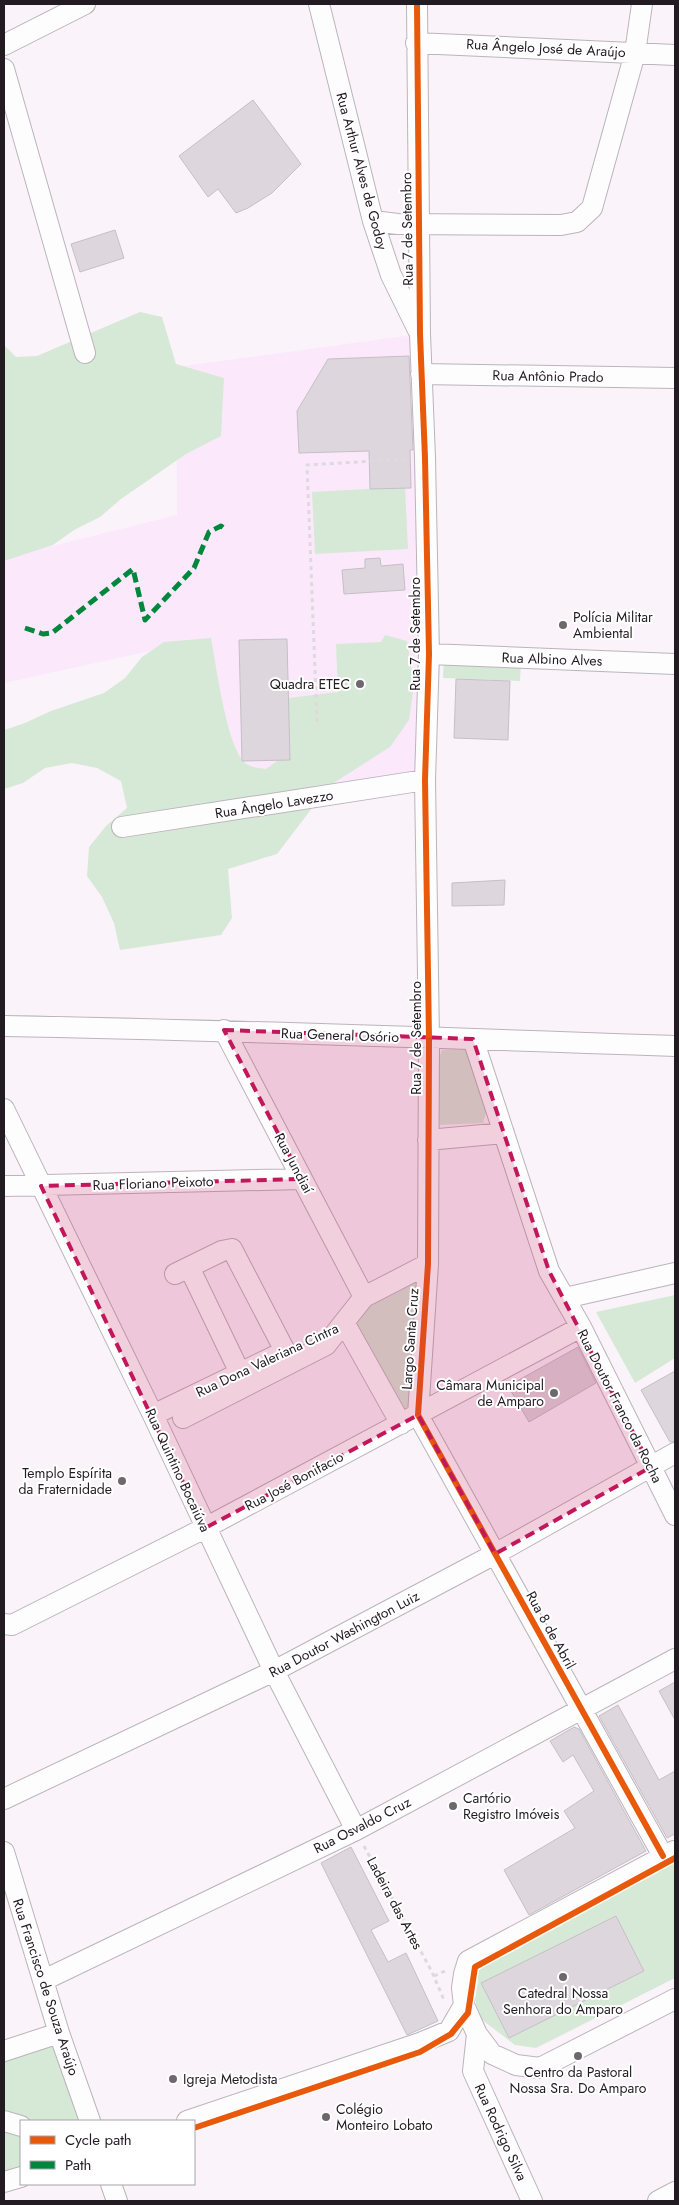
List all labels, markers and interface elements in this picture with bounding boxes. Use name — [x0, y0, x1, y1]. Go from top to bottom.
street label: Rua Ângelo José de Araújo — [466, 34, 627, 62]
street label: Rua Arthur Alves de Godoy — [331, 90, 393, 253]
street label: Rua 7 de Setembro — [396, 172, 418, 286]
street label: Rua Antônio Prado — [492, 365, 604, 387]
street label: Rua 7 de Setembro — [405, 577, 425, 691]
place label: Polícia Militar Ambiental — [573, 607, 653, 643]
marker: Polícia Militar Ambiental — [557, 619, 569, 631]
street label: Rua Albino Alves — [501, 647, 603, 671]
place label: Quadra ETEC — [270, 674, 350, 694]
marker: Quadra ETEC — [354, 678, 366, 690]
street label: Rua Ângelo Lavezzo — [213, 785, 335, 823]
street label: Rua 7 de Setembro — [406, 981, 426, 1095]
street label: Rua General Osório — [281, 1023, 400, 1047]
street label: Rua Jundiaí — [270, 1129, 319, 1198]
street label: Rua Floriano Peixoto — [92, 1171, 214, 1195]
street label: Largo Santa Cruz — [396, 1287, 424, 1390]
street label: Rua Dona Valeriana Cintra — [192, 1318, 342, 1402]
street label: Rua Doutor Franco da Rocha — [573, 1326, 667, 1486]
place label: Câmara Municipal de Amparo — [436, 1375, 544, 1411]
marker: Câmara Municipal de Amparo — [548, 1387, 560, 1399]
street label: Rua Quintino Bocaiúva — [141, 1405, 215, 1535]
street label: Rua José Bonifacio — [241, 1446, 347, 1515]
place label: Templo Espírita da Fraternidade — [19, 1463, 112, 1499]
marker: Templo Espírita da Fraternidade — [116, 1475, 128, 1487]
street label: Rua Doutor Washington Luiz — [265, 1586, 423, 1682]
street label: Rua 8 de Abril — [521, 1587, 581, 1673]
place label: Cartório Registro Imóveis — [463, 1788, 560, 1824]
street label: Rua Osvaldo Cruz — [310, 1792, 415, 1858]
marker: Cartório Registro Imóveis — [447, 1800, 459, 1812]
street label: Ladeira das Artes — [362, 1853, 428, 1953]
street label: Rua Francisco de Souza Araújo — [8, 1896, 84, 2078]
marker: Catedral Nossa Senhora do Amparo — [557, 1971, 569, 1983]
place label: Catedral Nossa Senhora do Amparo — [503, 1983, 623, 2019]
marker: Centro da Pastoral Nossa Sra. Do Amparo — [572, 2050, 584, 2062]
place label: Centro da Pastoral Nossa Sra. Do Amparo — [510, 2062, 647, 2098]
place label: Igreja Metodista — [183, 2069, 278, 2089]
marker: Igreja Metodista — [167, 2073, 179, 2085]
street label: Rua Rodrigo Silva — [470, 2080, 532, 2184]
place label: Colégio Monteiro Lobato — [336, 2099, 433, 2135]
marker: Colégio Monteiro Lobato — [320, 2111, 332, 2123]
legend — [20, 2120, 195, 2185]
text: Cycle path — [65, 2129, 132, 2151]
text: Path — [65, 2154, 91, 2176]

